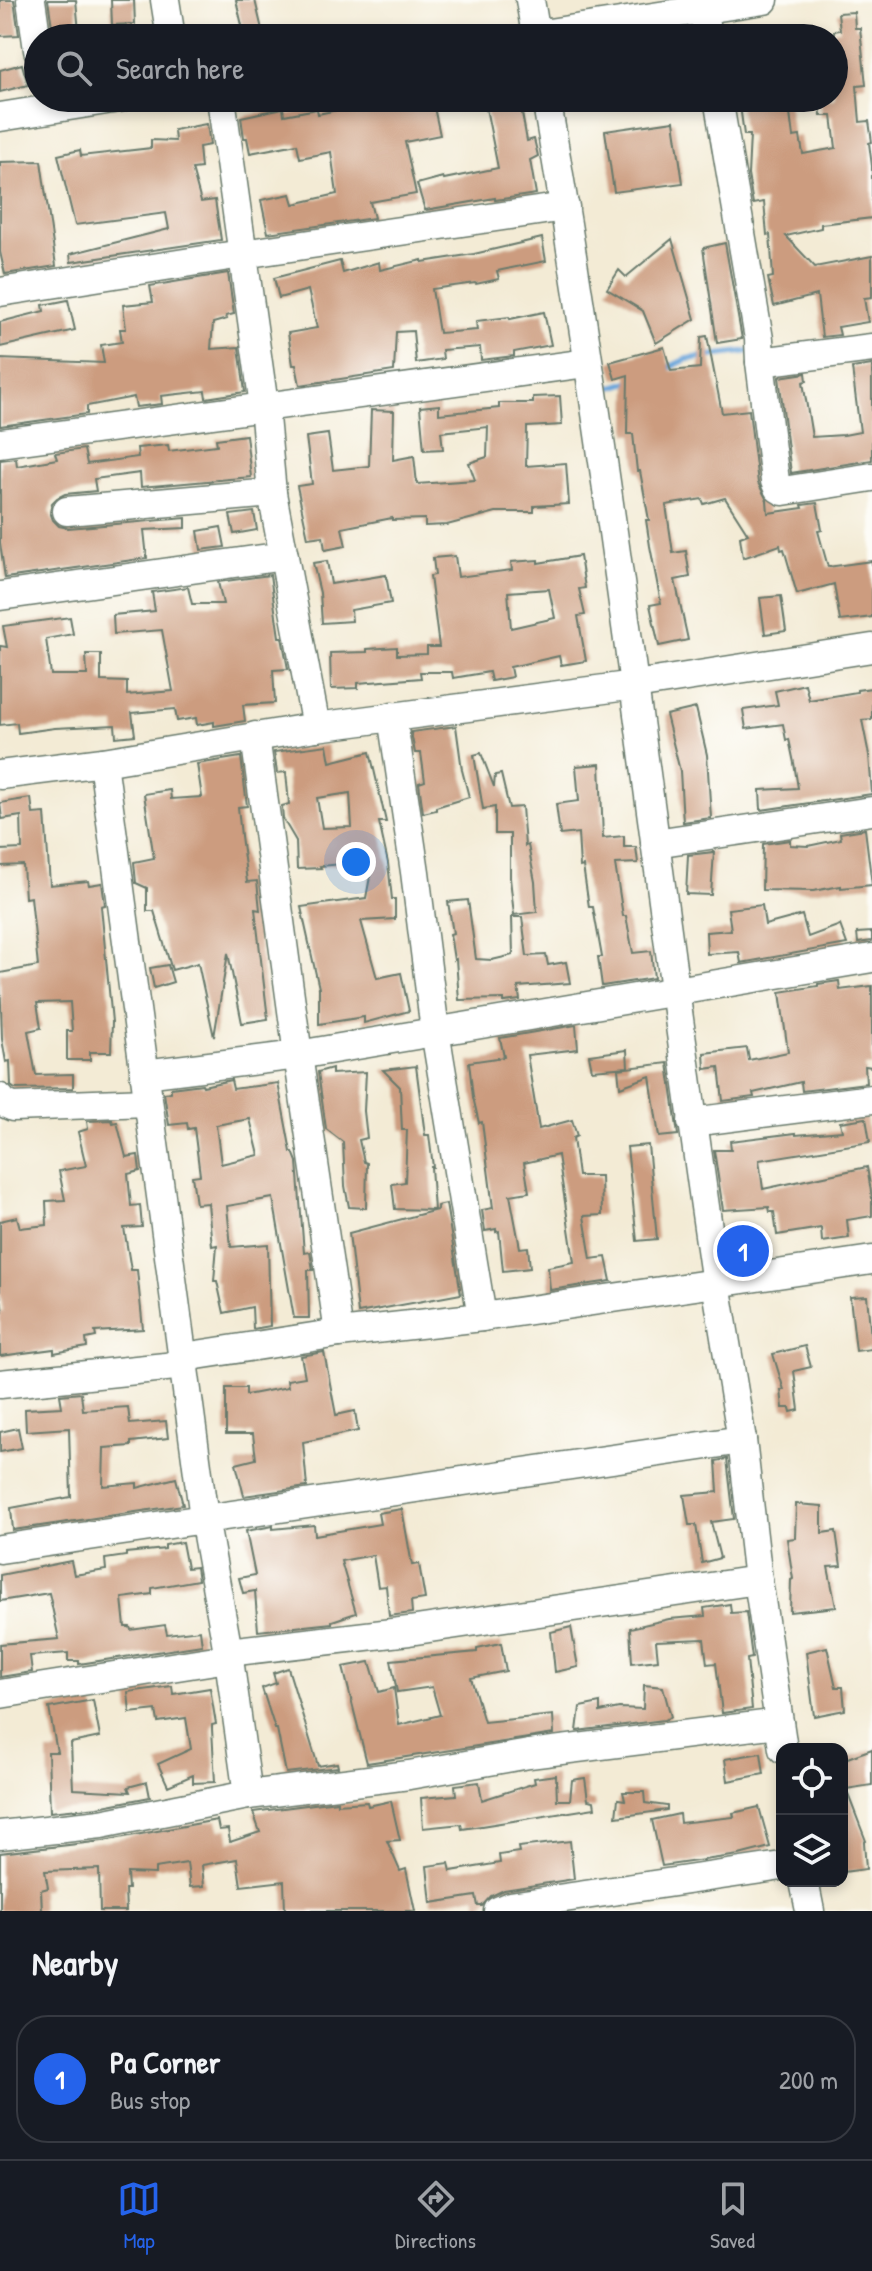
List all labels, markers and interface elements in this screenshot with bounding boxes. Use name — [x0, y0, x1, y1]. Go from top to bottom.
search box — [24, 24, 848, 112]
icon: search — [52, 46, 96, 90]
text: Search here — [116, 48, 244, 88]
your location — [336, 842, 376, 882]
pin: 1 — [717, 1221, 769, 1281]
map controls — [776, 1743, 848, 1887]
button: locate — [776, 1743, 848, 1815]
button: layers — [776, 1815, 848, 1887]
text: Nearby — [32, 1940, 118, 1986]
text: Pa Corner — [110, 2042, 220, 2082]
text: 1 — [55, 2062, 65, 2097]
text: 200 m — [779, 2062, 838, 2097]
text: Bus stop — [110, 2082, 190, 2117]
tab: Map — [117, 2177, 161, 2255]
tab: Directions — [395, 2177, 476, 2255]
tab: Saved — [710, 2177, 755, 2255]

